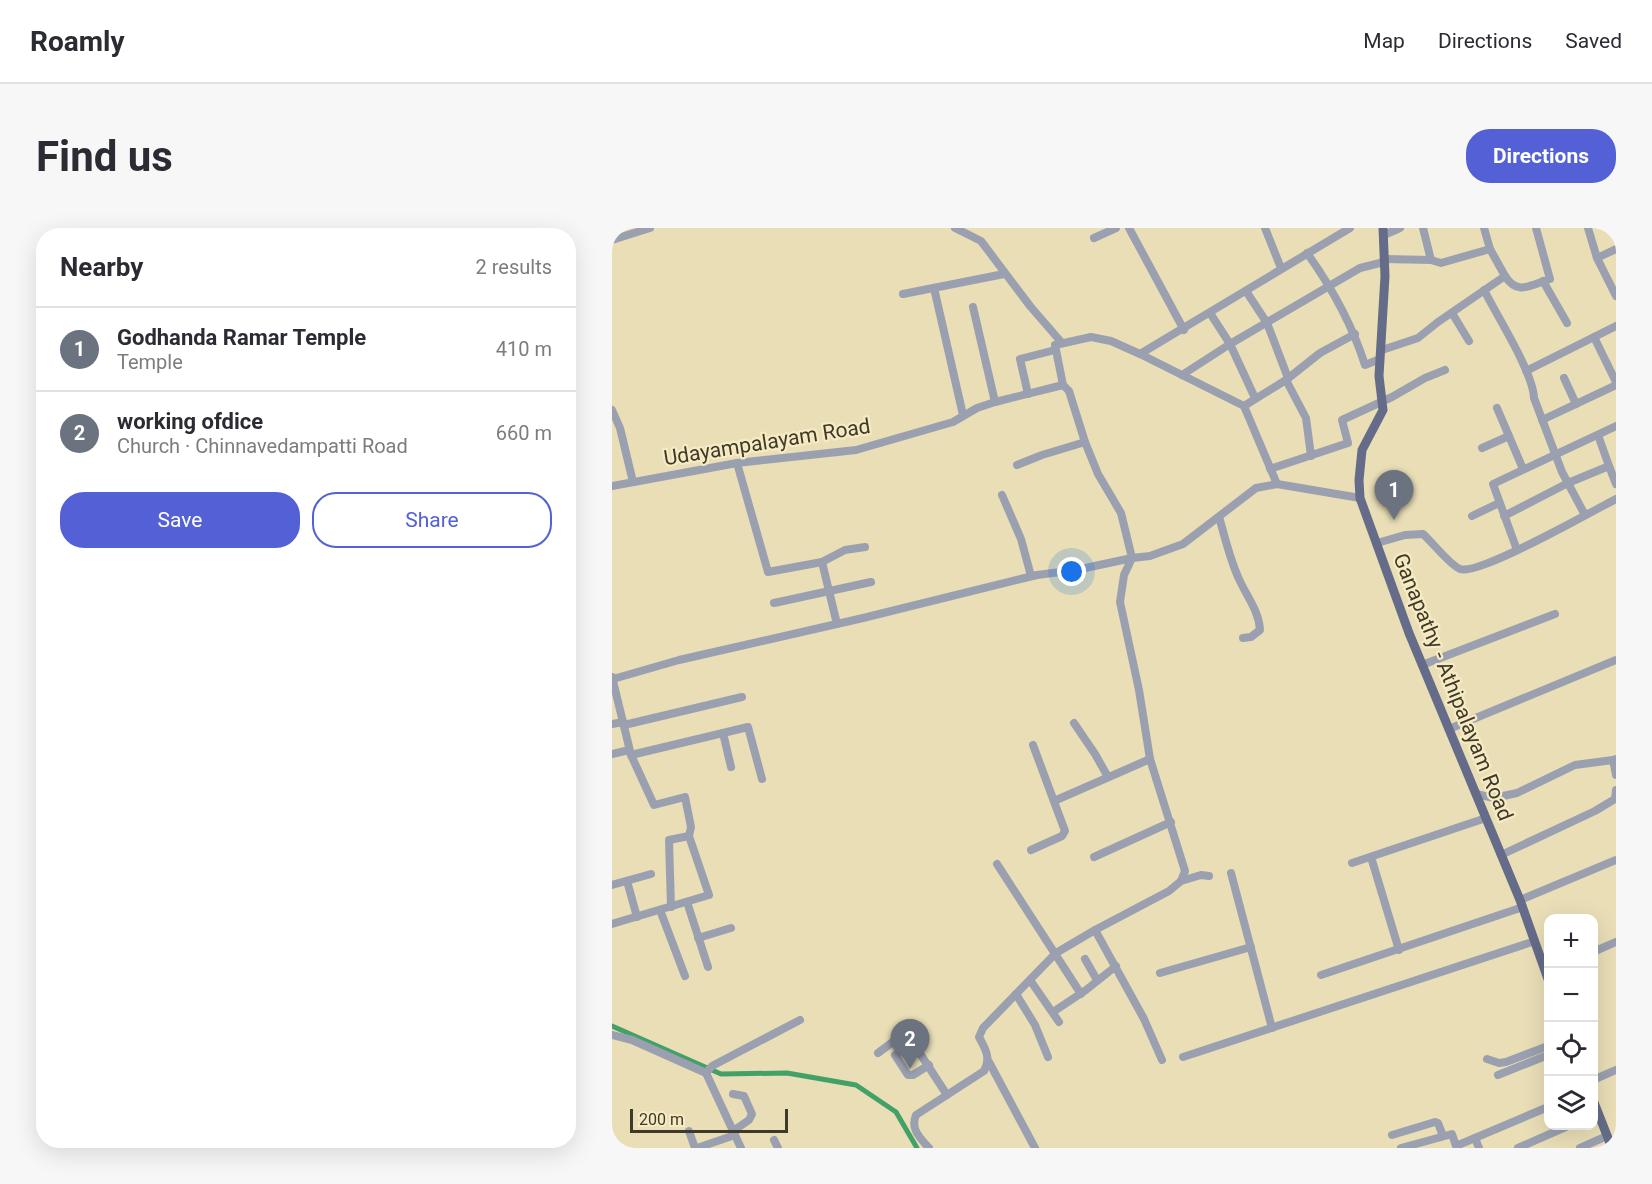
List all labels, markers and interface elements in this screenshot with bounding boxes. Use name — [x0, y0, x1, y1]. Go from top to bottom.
text: Roamly — [30, 25, 125, 58]
text: Map — [1363, 29, 1405, 53]
text: Directions — [1438, 29, 1532, 53]
text: Saved — [1565, 29, 1622, 53]
button: Directions — [1466, 129, 1616, 183]
text: Find us — [36, 132, 173, 181]
text: Nearby — [60, 252, 143, 282]
text: 2 results — [476, 255, 552, 279]
text: Godhanda Ramar Temple — [117, 325, 366, 350]
text: 1 — [74, 337, 85, 361]
text: 410 m — [496, 337, 552, 361]
text: Temple — [117, 350, 183, 374]
text: working ofdice — [117, 409, 263, 434]
street label: Udayampalayam Road — [662, 414, 872, 470]
text: 2 — [74, 421, 85, 445]
text: 660 m — [496, 421, 552, 445]
text: Church · Chinnavedampatti Road — [117, 434, 408, 458]
pin: 1 — [1374, 470, 1414, 520]
button: Save — [60, 492, 300, 548]
button: Share — [312, 492, 552, 548]
street label: Ganapathy - Athipalayam Road — [1388, 550, 1518, 824]
your location — [1057, 557, 1086, 586]
map controls — [1544, 914, 1598, 1130]
button: + — [1544, 914, 1598, 968]
button: − — [1544, 968, 1598, 1022]
pin: 2 — [890, 1020, 930, 1069]
button: locate — [1544, 1022, 1598, 1076]
button: layers — [1544, 1076, 1598, 1130]
scale bar — [630, 1106, 788, 1134]
text: 200 m — [639, 1110, 684, 1129]

